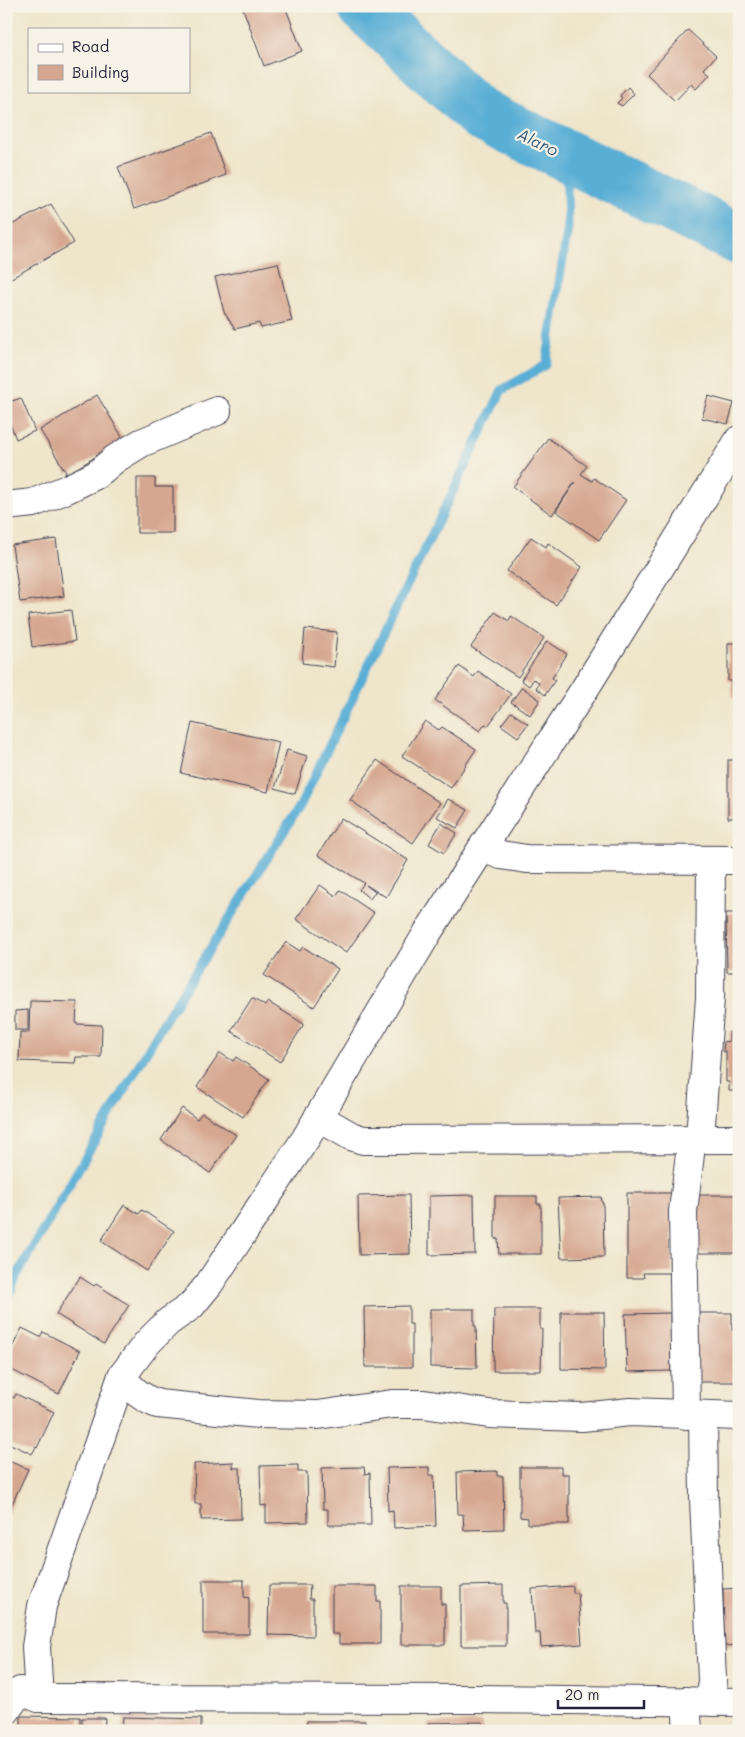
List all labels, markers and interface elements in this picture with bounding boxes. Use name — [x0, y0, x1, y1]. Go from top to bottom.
legend — [28, 28, 190, 92]
text: Road — [72, 36, 109, 56]
text: Building — [72, 62, 129, 82]
water label: Alaro — [514, 123, 562, 161]
scale bar — [558, 1677, 644, 1709]
text: 20 m — [565, 1684, 599, 1704]

